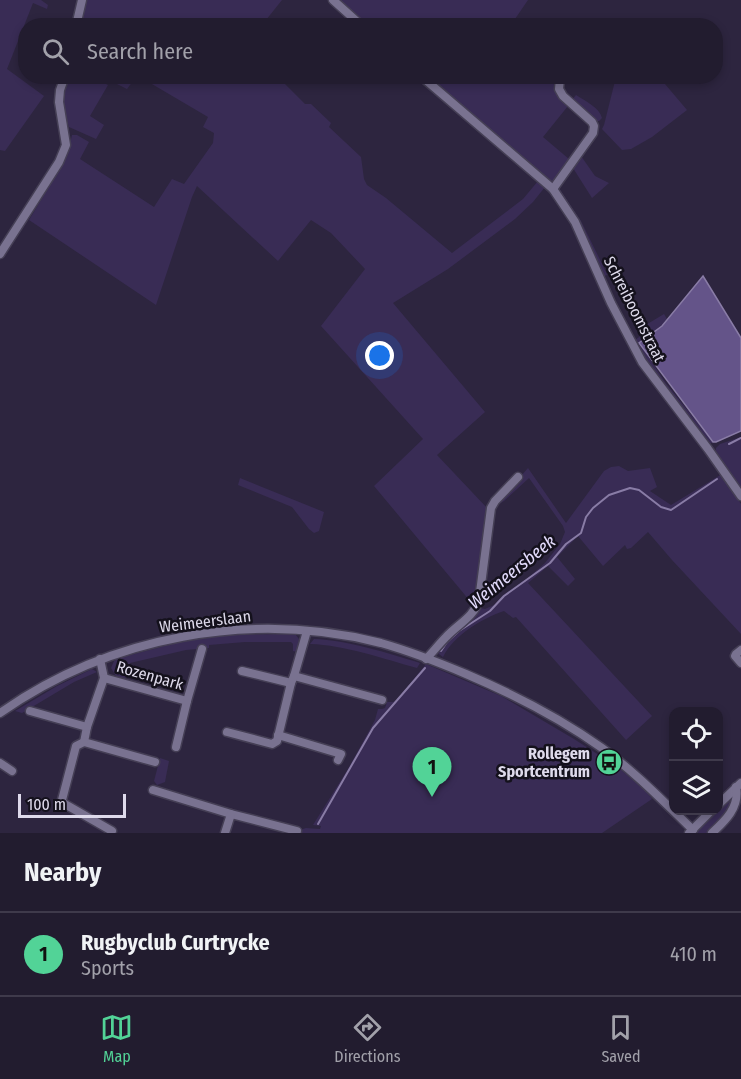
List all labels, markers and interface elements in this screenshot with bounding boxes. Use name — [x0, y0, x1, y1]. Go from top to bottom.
search box — [18, 18, 723, 84]
icon: search — [39, 35, 72, 68]
text: Search here — [87, 38, 193, 65]
street label: Schreiboomstraat — [600, 253, 670, 366]
your location — [365, 341, 394, 370]
water label: Weimeersbeek — [464, 530, 560, 614]
street label: Weimeerslaan — [158, 606, 252, 637]
street label: Rozenpark — [114, 657, 186, 694]
map controls — [669, 707, 723, 815]
button: locate — [669, 707, 723, 761]
place label: Rollegem Sportcentrum — [498, 744, 590, 781]
bus stop icon: Rollegem Sportcentrum — [594, 747, 624, 777]
pin: 1 — [412, 748, 452, 797]
button: layers — [669, 761, 723, 815]
scale bar — [18, 791, 126, 818]
text: 100 m — [27, 795, 66, 814]
text: Nearby — [24, 857, 101, 888]
text: Rugbyclub Curtrycke — [81, 929, 270, 956]
text: 1 — [39, 942, 48, 966]
text: 410 m — [670, 942, 717, 966]
text: Sports — [81, 956, 134, 980]
tab: Map — [100, 1011, 133, 1066]
tab: Directions — [334, 1011, 401, 1066]
tab: Saved — [601, 1011, 641, 1066]

